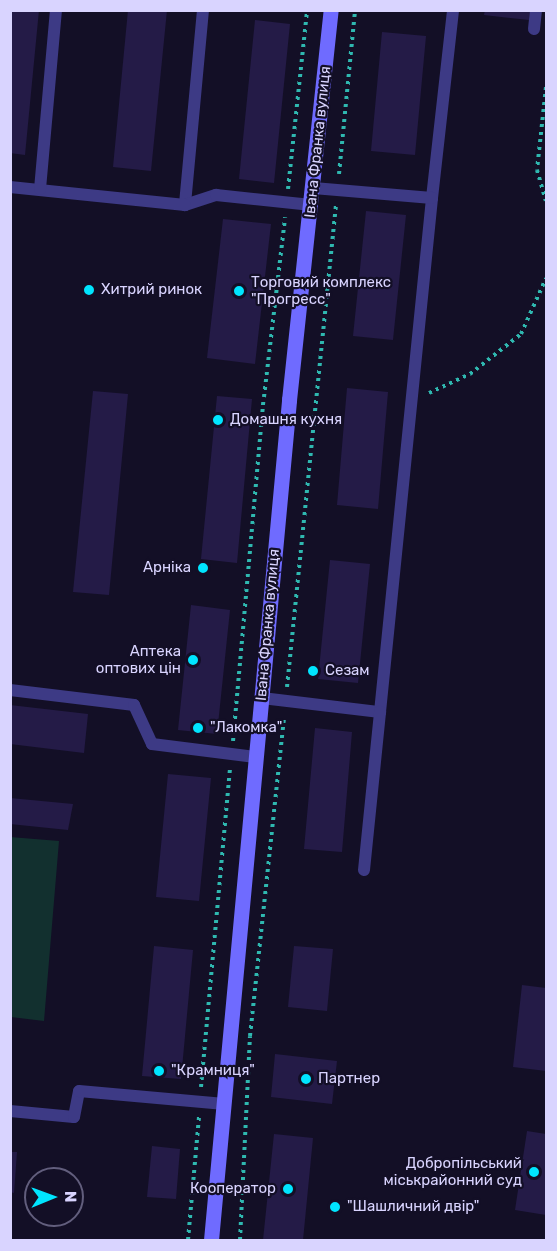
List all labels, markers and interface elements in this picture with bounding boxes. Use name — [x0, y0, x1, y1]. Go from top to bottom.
street label: Івана Франка вулиця — [301, 65, 335, 219]
place label: Торговий комплекс "Прогресс" — [251, 273, 391, 308]
place label: Хитрий ринок — [101, 281, 202, 299]
marker: Хитрий ринок — [82, 283, 96, 297]
marker: Торговий комплекс "Прогресс" — [232, 284, 246, 298]
place label: Домашня кухня — [230, 411, 342, 429]
marker: Домашня кухня — [211, 413, 225, 427]
street label: Івана Франка вулиця — [252, 548, 284, 702]
place label: Арніка — [143, 559, 191, 577]
marker: Арніка — [196, 561, 210, 575]
place label: Аптека оптових цін — [96, 642, 181, 677]
marker: Аптека оптових цін — [186, 653, 200, 667]
place label: Сезам — [325, 662, 370, 680]
marker: Сезам — [306, 664, 320, 678]
place label: "Лакомка" — [210, 719, 282, 737]
marker: "Лакомка" — [191, 721, 205, 735]
place label: "Крамниця" — [171, 1062, 255, 1080]
marker: "Крамниця" — [152, 1064, 166, 1078]
place label: Партнер — [318, 1070, 380, 1088]
marker: Партнер — [299, 1072, 313, 1086]
place label: Добропільський міськрайонний суд — [384, 1154, 522, 1189]
marker: Добропільський міськрайонний суд — [527, 1165, 541, 1179]
north arrow — [24, 1167, 84, 1227]
place label: Кооператор — [190, 1180, 276, 1198]
marker: Кооператор — [281, 1182, 295, 1196]
text: N — [61, 1191, 80, 1203]
place label: "Шашличний двір" — [347, 1198, 479, 1216]
marker: "Шашличний двір" — [328, 1200, 342, 1214]

